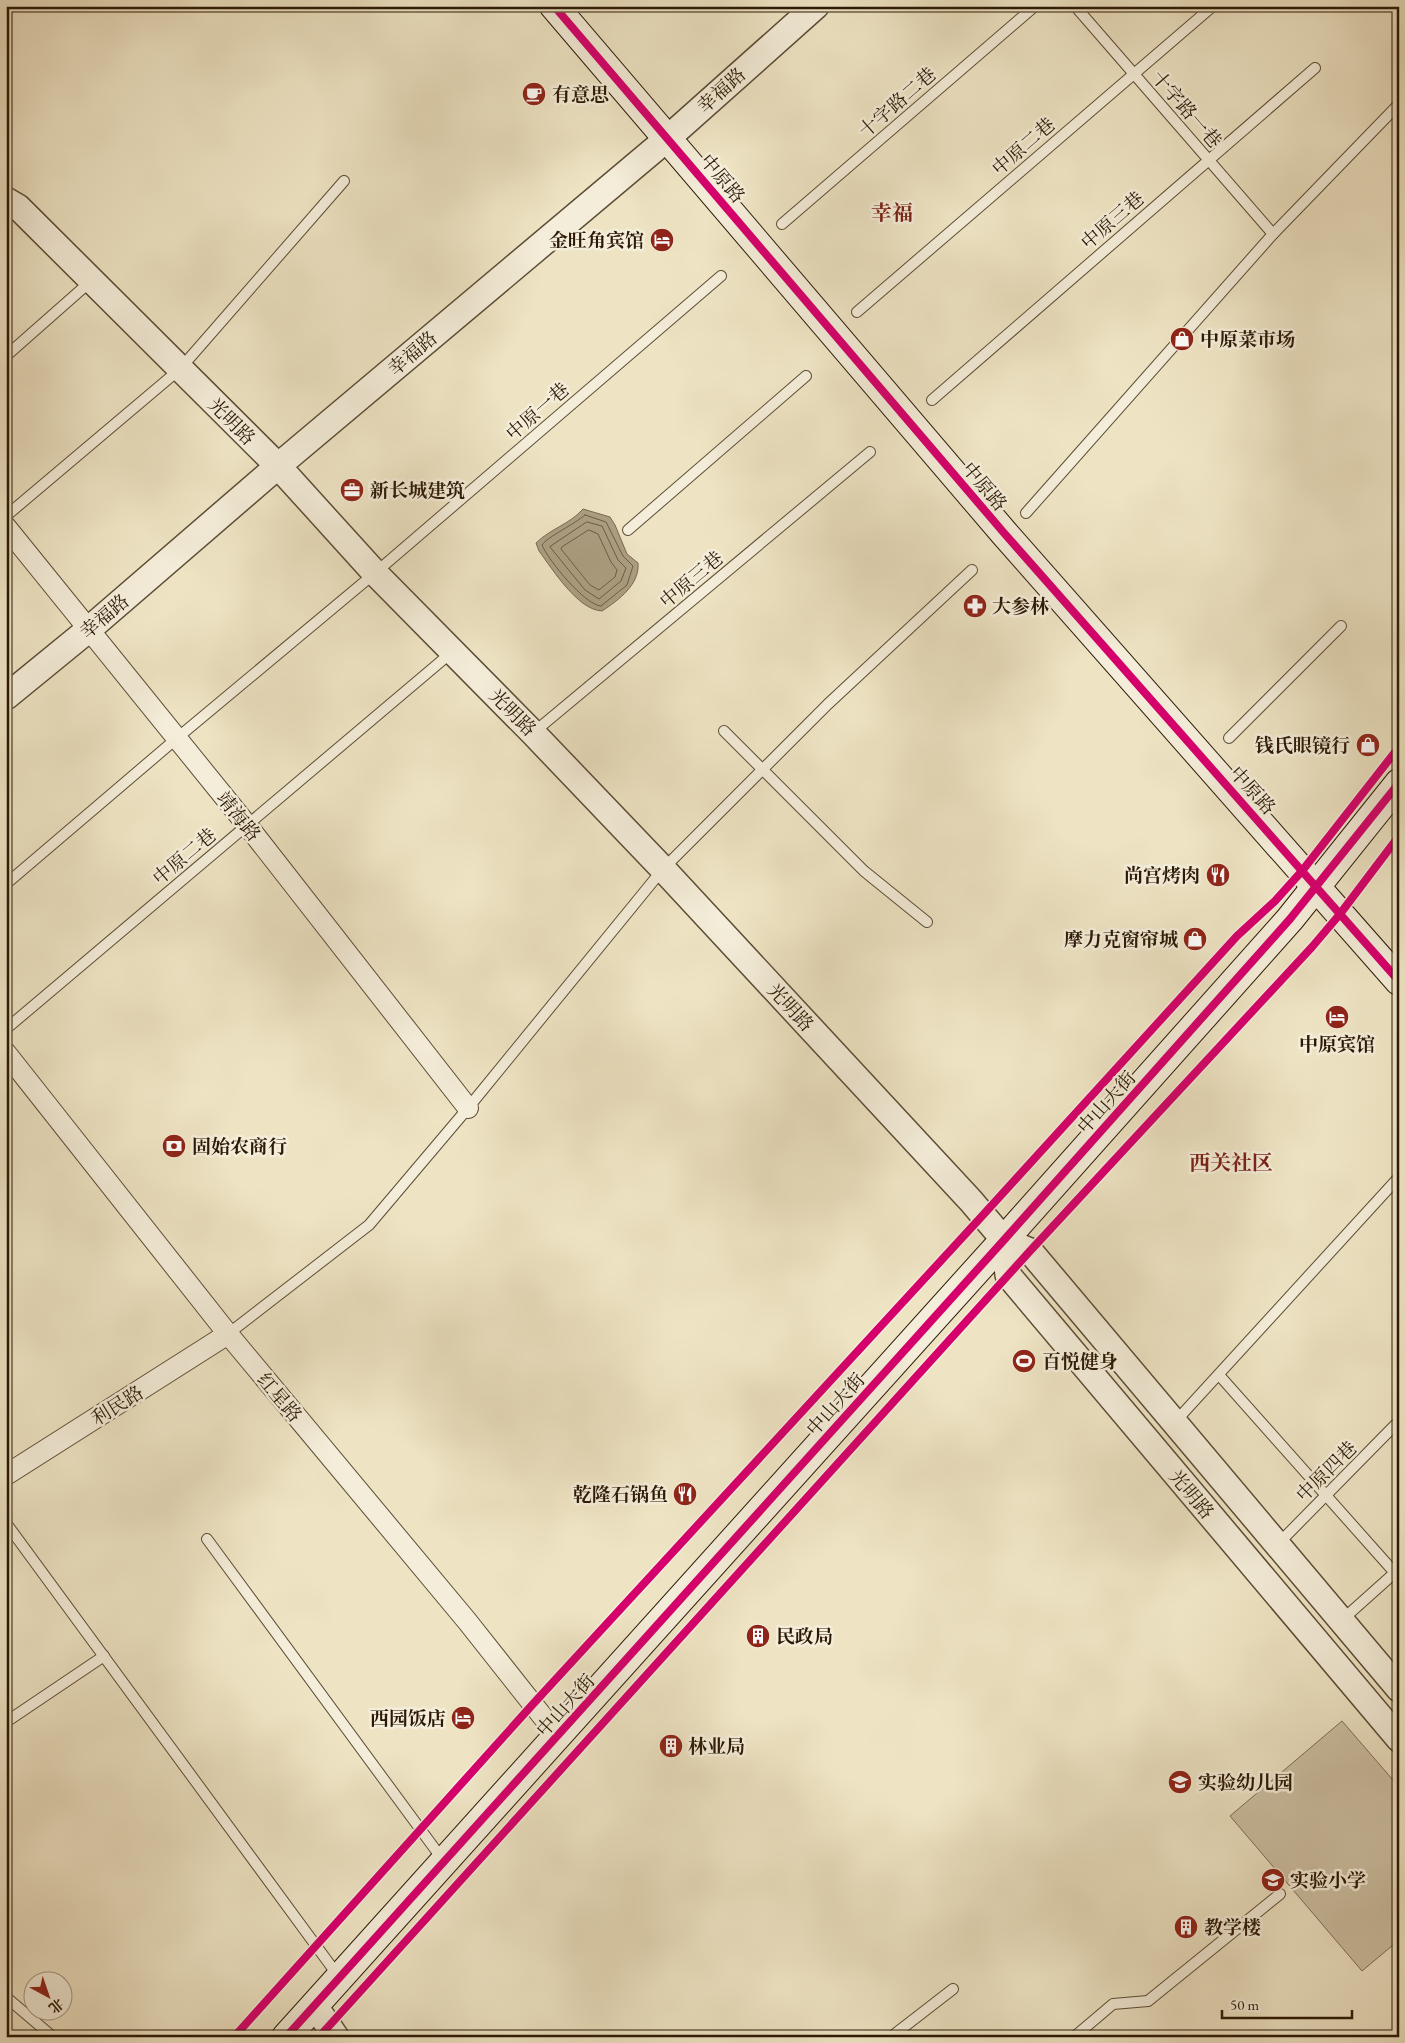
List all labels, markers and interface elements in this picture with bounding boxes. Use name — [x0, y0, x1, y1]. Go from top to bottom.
street label: 幸福路 — [692, 62, 751, 119]
street label: 十字路二巷 — [853, 62, 941, 143]
street label: 十字路一巷 — [1146, 65, 1227, 153]
cafe icon: 有意思 — [521, 81, 547, 107]
place label: 有意思 — [552, 82, 609, 107]
street label: 中原二巷 — [986, 112, 1060, 181]
street label: 中原路 — [695, 148, 751, 208]
street label: 中原三巷 — [1075, 186, 1149, 255]
district label: 幸福 — [871, 199, 913, 226]
hotel icon: 金旺角宾馆 — [649, 227, 675, 253]
place label: 金旺角宾馆 — [549, 228, 644, 253]
street label: 幸福路 — [382, 325, 442, 381]
shop icon: 中原菜市场 — [1169, 326, 1195, 352]
place label: 中原菜市场 — [1200, 327, 1295, 352]
street label: 中原一巷 — [500, 377, 574, 446]
street label: 光明路 — [203, 392, 261, 450]
street label: 中原路 — [957, 456, 1013, 516]
office icon: 新长城建筑 — [339, 477, 365, 503]
place label: 新长城建筑 — [370, 478, 465, 503]
street label: 中原三巷 — [654, 545, 728, 613]
street label: 幸福路 — [74, 588, 134, 644]
pharmacy icon: 大参林 — [962, 593, 988, 619]
place label: 大参林 — [992, 594, 1049, 619]
street label: 光明路 — [484, 683, 542, 741]
shop icon: 钱氏眼镜行 — [1355, 732, 1381, 758]
place label: 钱氏眼镜行 — [1255, 733, 1350, 758]
street label: 中原路 — [1224, 761, 1281, 820]
street label: 靖海路 — [211, 786, 266, 846]
street label: 中原二巷 — [147, 822, 221, 890]
restaurant icon: 尚宫烤肉 — [1205, 862, 1231, 888]
place label: 尚宫烤肉 — [1124, 863, 1200, 888]
shop icon: 摩力克窗帘城 — [1182, 926, 1208, 952]
place label: 摩力克窗帘城 — [1064, 927, 1178, 952]
street label: 光明路 — [762, 978, 819, 1037]
hotel icon: 中原宾馆 — [1324, 1004, 1350, 1030]
place label: 中原宾馆 — [1299, 1032, 1375, 1057]
street label: 中山大街 — [1072, 1066, 1141, 1139]
bank icon: 固始农商行 — [161, 1133, 187, 1159]
place label: 固始农商行 — [192, 1134, 287, 1159]
district label: 西关社区 — [1189, 1149, 1273, 1176]
sports icon: 百悦健身 — [1011, 1348, 1037, 1374]
place label: 百悦健身 — [1042, 1349, 1118, 1374]
street label: 红星路 — [252, 1367, 308, 1427]
street label: 中山大街 — [801, 1368, 870, 1441]
street label: 利民路 — [86, 1380, 148, 1431]
street label: 中原四巷 — [1291, 1436, 1362, 1507]
street label: 光明路 — [1164, 1464, 1220, 1524]
restaurant icon: 乾隆石锅鱼 — [672, 1481, 698, 1507]
place label: 乾隆石锅鱼 — [573, 1482, 668, 1507]
building icon: 民政局 — [745, 1623, 771, 1649]
place label: 民政局 — [776, 1624, 833, 1649]
street label: 中山大街 — [531, 1669, 600, 1742]
hotel icon: 西园饭店 — [450, 1705, 476, 1731]
place label: 西园饭店 — [370, 1706, 446, 1731]
building icon: 林业局 — [658, 1733, 684, 1759]
place label: 林业局 — [688, 1734, 745, 1759]
school or university icon: 实验幼儿园 — [1167, 1769, 1193, 1795]
place label: 实验幼儿园 — [1198, 1770, 1293, 1795]
school or university icon: 实验小学 — [1260, 1867, 1286, 1893]
place label: 实验小学 — [1290, 1868, 1366, 1893]
building icon: 教学楼 — [1173, 1914, 1199, 1940]
place label: 教学楼 — [1204, 1915, 1261, 1940]
north arrow — [22, 1970, 72, 2020]
scale bar — [1222, 1988, 1352, 2020]
text: 北 — [45, 1995, 68, 2017]
text: 50 m — [1230, 1995, 1259, 2014]

